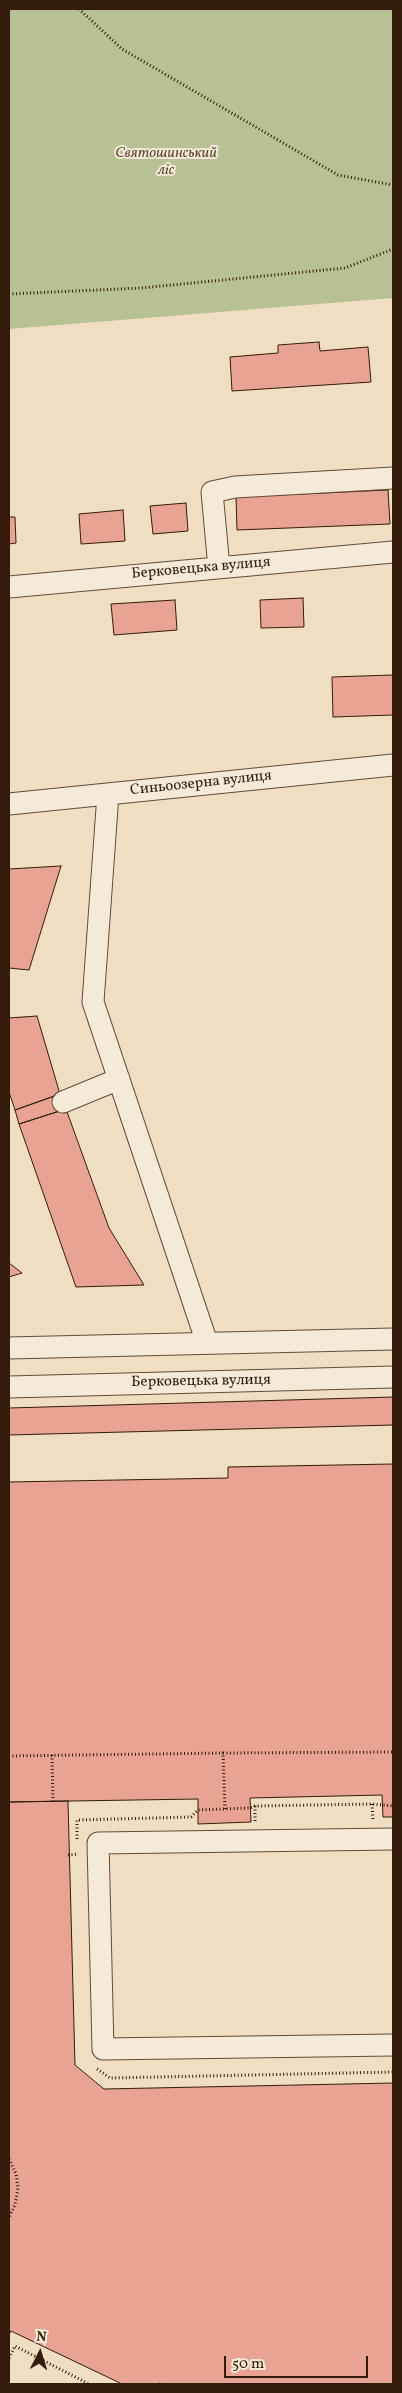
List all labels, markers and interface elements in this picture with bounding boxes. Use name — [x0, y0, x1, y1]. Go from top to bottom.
park label: Святошинський ліс — [115, 145, 217, 180]
street label: Берковецька вулиця — [131, 554, 271, 584]
street label: Синьоозерна вулиця — [129, 768, 273, 800]
street label: Берковецька вулиця — [131, 1372, 271, 1392]
north arrow — [15, 2328, 65, 2378]
text: N — [35, 2328, 47, 2347]
scale bar — [227, 2346, 371, 2378]
text: 50 m — [232, 2354, 264, 2375]

